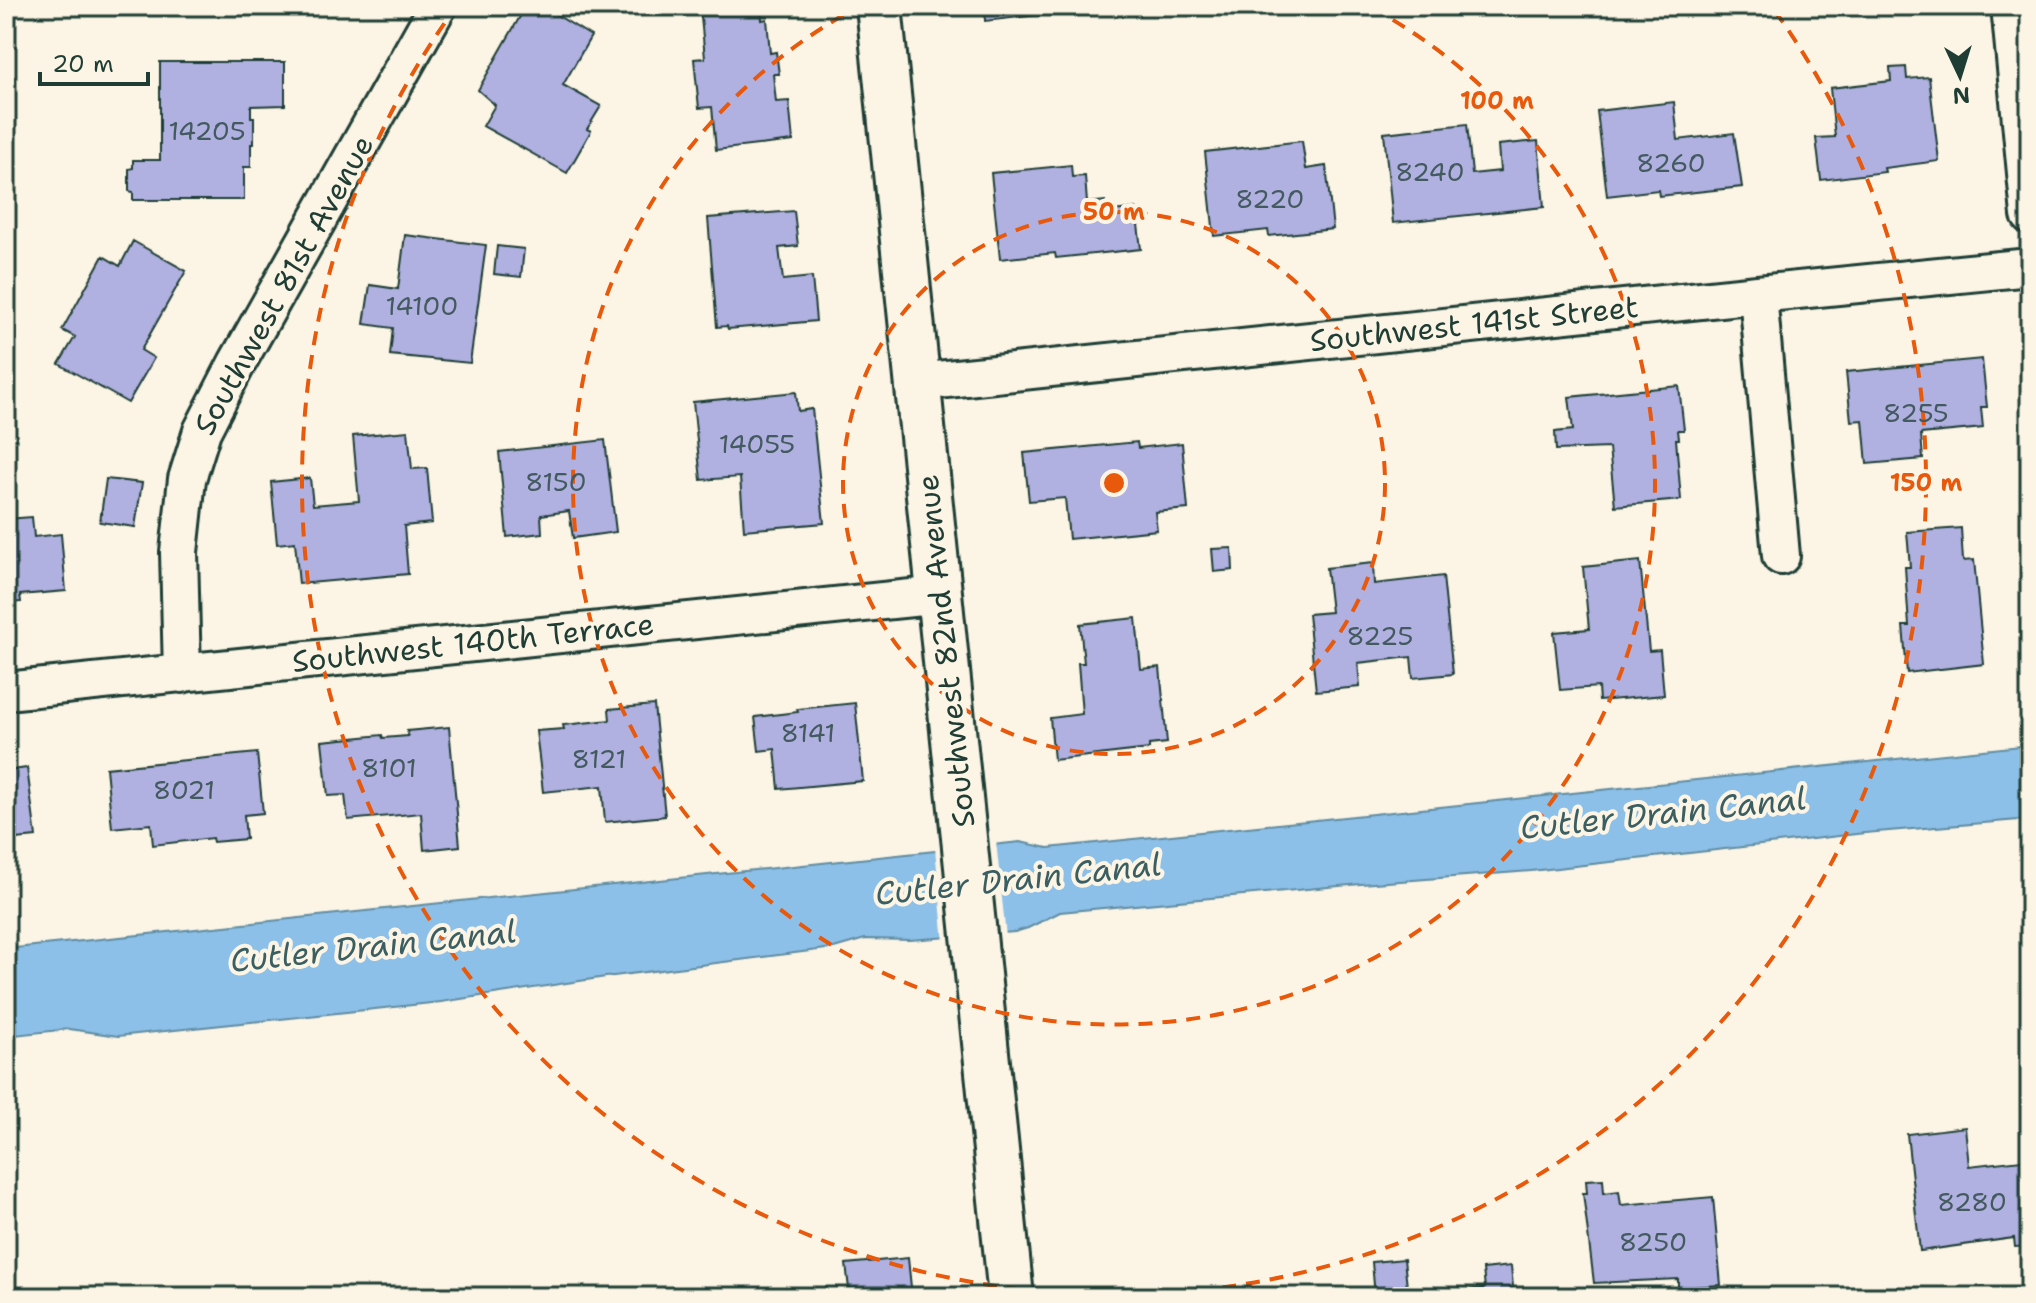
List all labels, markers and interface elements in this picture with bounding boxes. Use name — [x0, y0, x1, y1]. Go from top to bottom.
scale bar — [40, 36, 148, 86]
north arrow — [1920, 36, 2000, 116]
text: 20 m — [52, 48, 114, 80]
text: N — [1952, 80, 1971, 111]
text: 100 m — [1460, 85, 1534, 117]
house number: 14205 — [168, 113, 246, 148]
street label: Southwest 81st Avenue — [184, 128, 383, 442]
house number: 8260 — [1636, 145, 1706, 180]
house number: 8240 — [1395, 154, 1465, 189]
house number: 8220 — [1235, 181, 1305, 216]
text: 50 m — [1083, 196, 1145, 228]
street label: Southwest 141st Street — [1308, 286, 1640, 361]
house number: 14100 — [386, 288, 459, 323]
house number: 8255 — [1883, 395, 1949, 430]
house number: 14055 — [719, 426, 795, 461]
house number: 8150 — [525, 464, 587, 499]
text: 150 m — [1890, 467, 1962, 499]
centre of rings — [1100, 469, 1128, 497]
street label: Southwest 82nd Avenue — [907, 473, 984, 830]
street label: Southwest 140th Terrace — [290, 603, 656, 682]
house number: 8225 — [1346, 618, 1414, 653]
house number: 8141 — [781, 715, 835, 750]
house number: 8121 — [572, 741, 626, 776]
house number: 8101 — [361, 750, 417, 785]
house number: 8021 — [153, 772, 215, 807]
water label: Cutler Drain Canal — [1518, 776, 1808, 849]
water label: Cutler Drain Canal — [873, 842, 1163, 915]
water label: Cutler Drain Canal — [228, 909, 518, 982]
house number: 8280 — [1937, 1184, 2007, 1219]
house number: 8250 — [1619, 1224, 1687, 1259]

